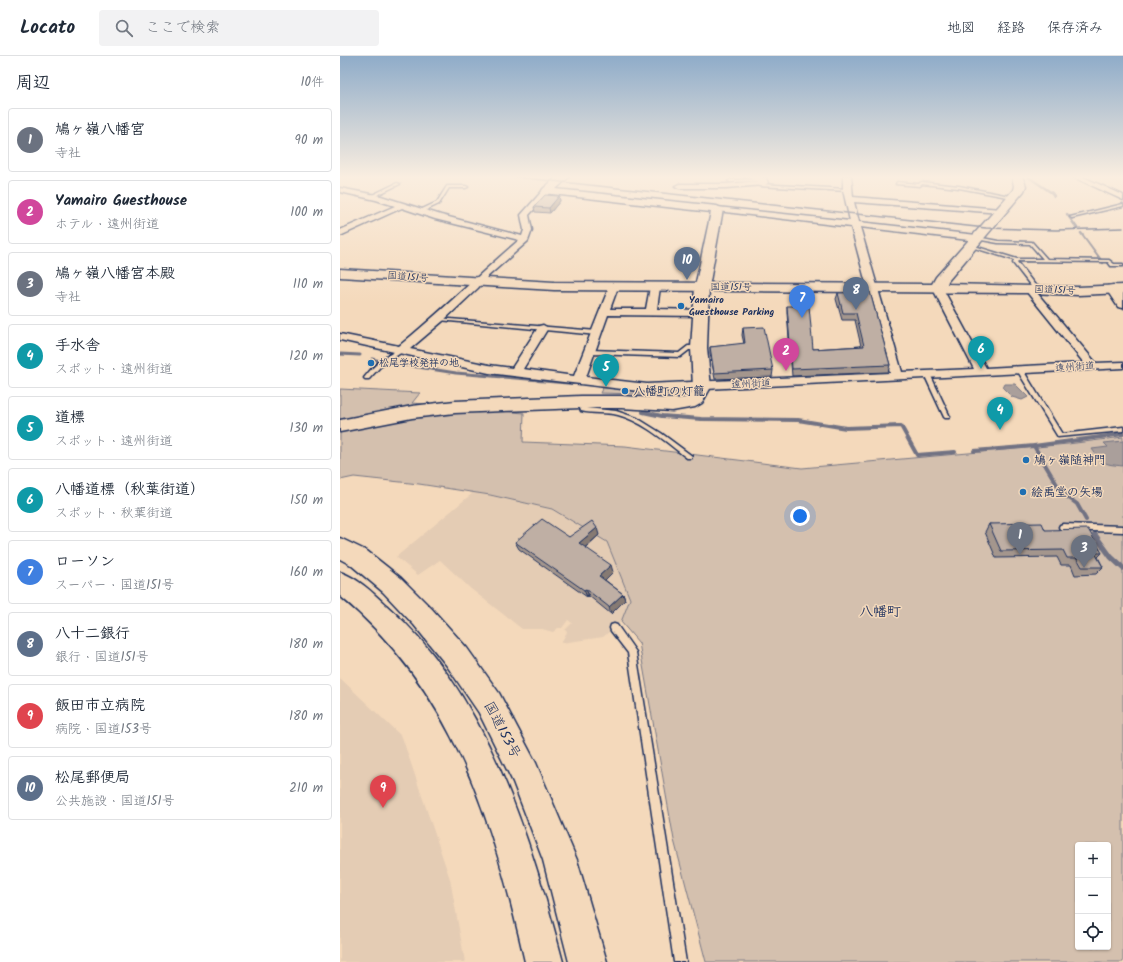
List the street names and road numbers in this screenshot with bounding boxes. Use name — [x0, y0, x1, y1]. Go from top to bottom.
street label: 国道151号 — [387, 268, 429, 286]
street label: 国道151号 — [710, 279, 752, 295]
street label: 国道151号 — [1034, 281, 1076, 299]
street label: 遠州街道 — [1054, 358, 1096, 376]
street label: 遠州街道 — [731, 375, 771, 393]
street label: 国道153号 — [478, 697, 526, 763]

